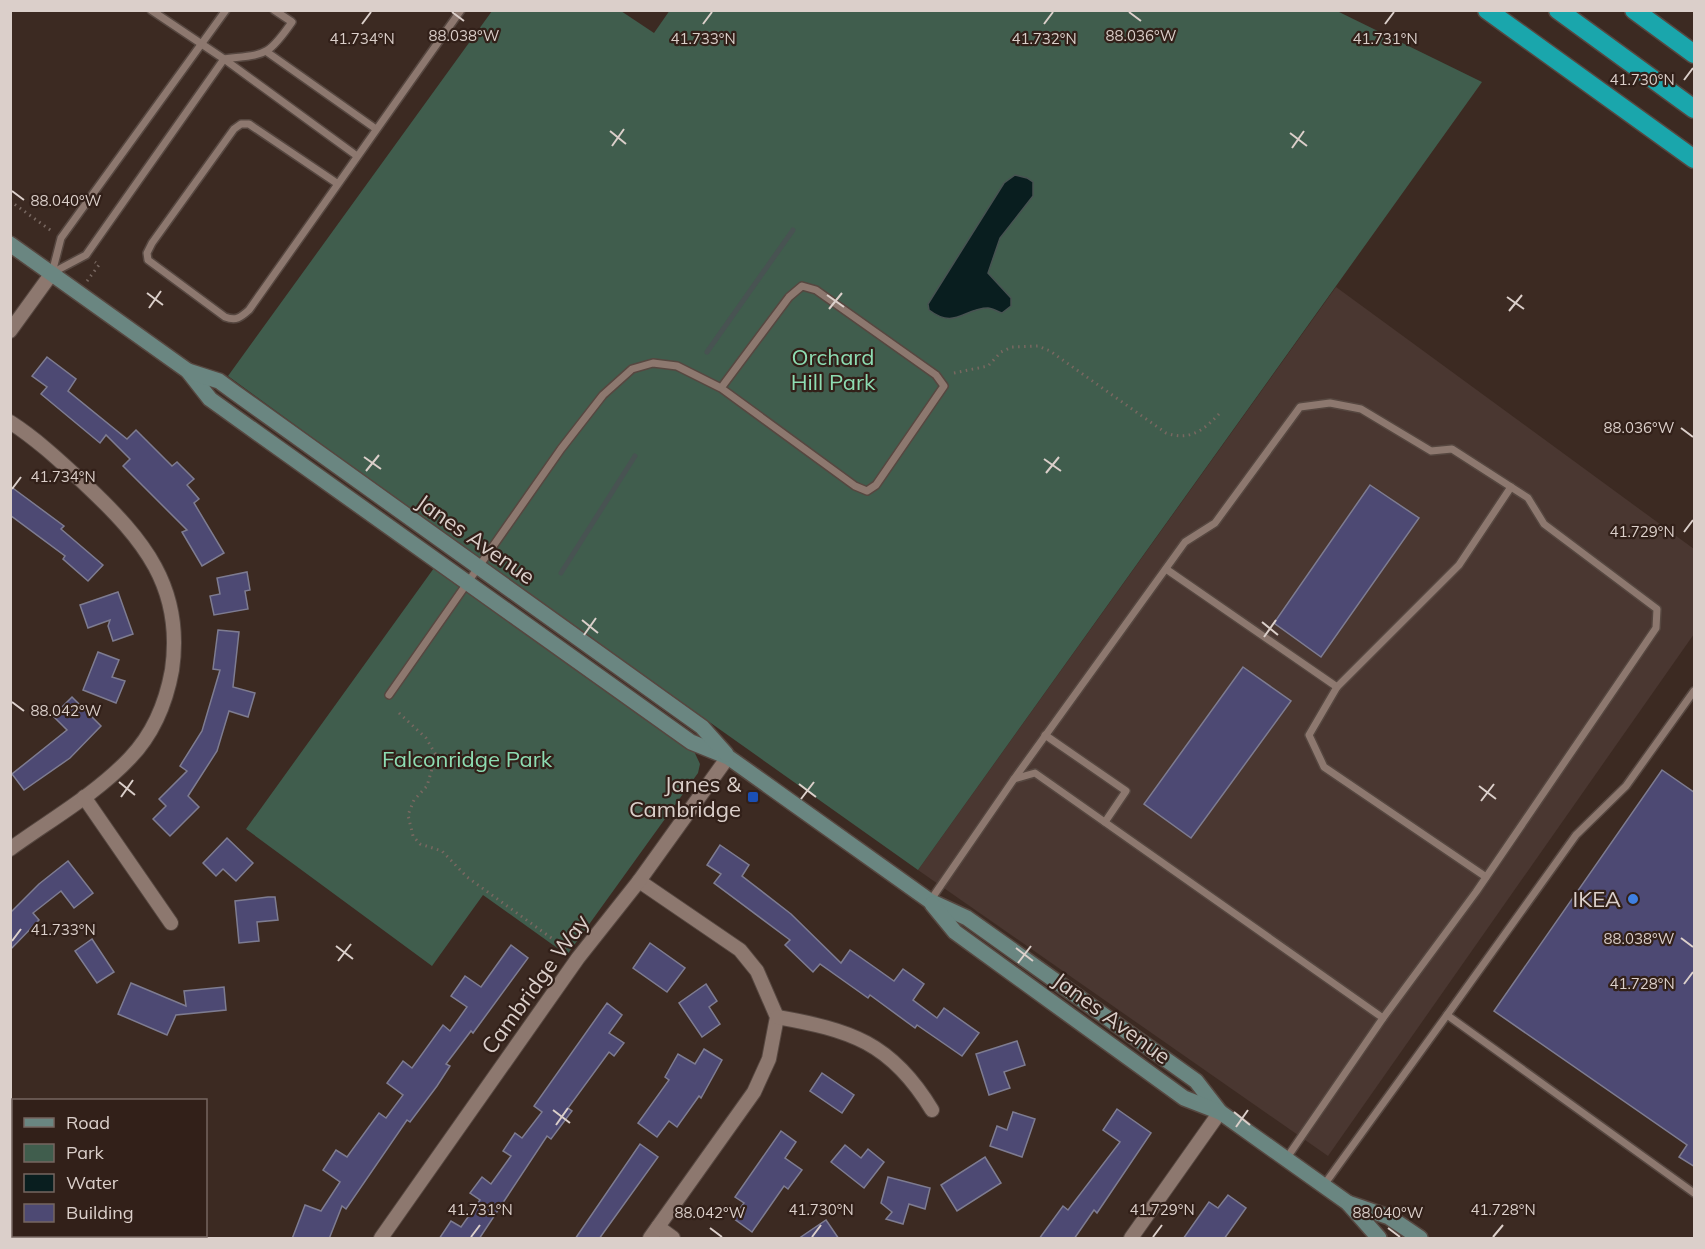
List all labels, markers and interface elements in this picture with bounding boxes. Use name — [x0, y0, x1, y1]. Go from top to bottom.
text: 88.038°W — [429, 26, 500, 45]
text: 88.036°W — [1106, 26, 1177, 45]
text: 41.734°N — [329, 29, 395, 48]
text: 41.733°N — [670, 29, 736, 48]
text: 41.732°N — [1011, 29, 1077, 48]
text: 41.731°N — [1352, 29, 1418, 48]
text: 41.730°N — [1609, 70, 1675, 89]
text: 88.040°W — [31, 191, 102, 210]
park label: Orchard Hill Park — [791, 343, 876, 396]
text: 88.036°W — [1604, 418, 1675, 437]
text: 41.734°N — [30, 467, 96, 486]
street label: Janes Avenue — [411, 488, 541, 590]
text: 41.729°N — [1609, 522, 1675, 541]
text: 88.042°W — [31, 701, 102, 720]
park label: Falconridge Park — [382, 745, 553, 773]
place label: Janes & Cambridge — [629, 770, 742, 823]
marker: Janes & Cambridge — [746, 790, 760, 804]
place label: IKEA — [1573, 885, 1621, 913]
marker: IKEA — [1626, 892, 1640, 906]
street label: Cambridge Way — [475, 908, 595, 1059]
text: 41.733°N — [30, 920, 96, 939]
text: 88.038°W — [1604, 929, 1675, 948]
street label: Janes Avenue — [1048, 966, 1176, 1070]
text: 41.728°N — [1609, 974, 1675, 993]
legend — [12, 1099, 207, 1237]
text: Road — [66, 1111, 110, 1134]
text: Park — [66, 1141, 105, 1164]
text: Water — [66, 1171, 119, 1194]
text: 41.731°N — [447, 1200, 513, 1219]
text: 41.730°N — [788, 1200, 854, 1219]
text: 41.729°N — [1129, 1200, 1195, 1219]
text: 41.728°N — [1470, 1200, 1536, 1219]
text: Building — [66, 1201, 134, 1224]
text: 88.042°W — [675, 1203, 746, 1222]
text: 88.040°W — [1353, 1203, 1424, 1222]

